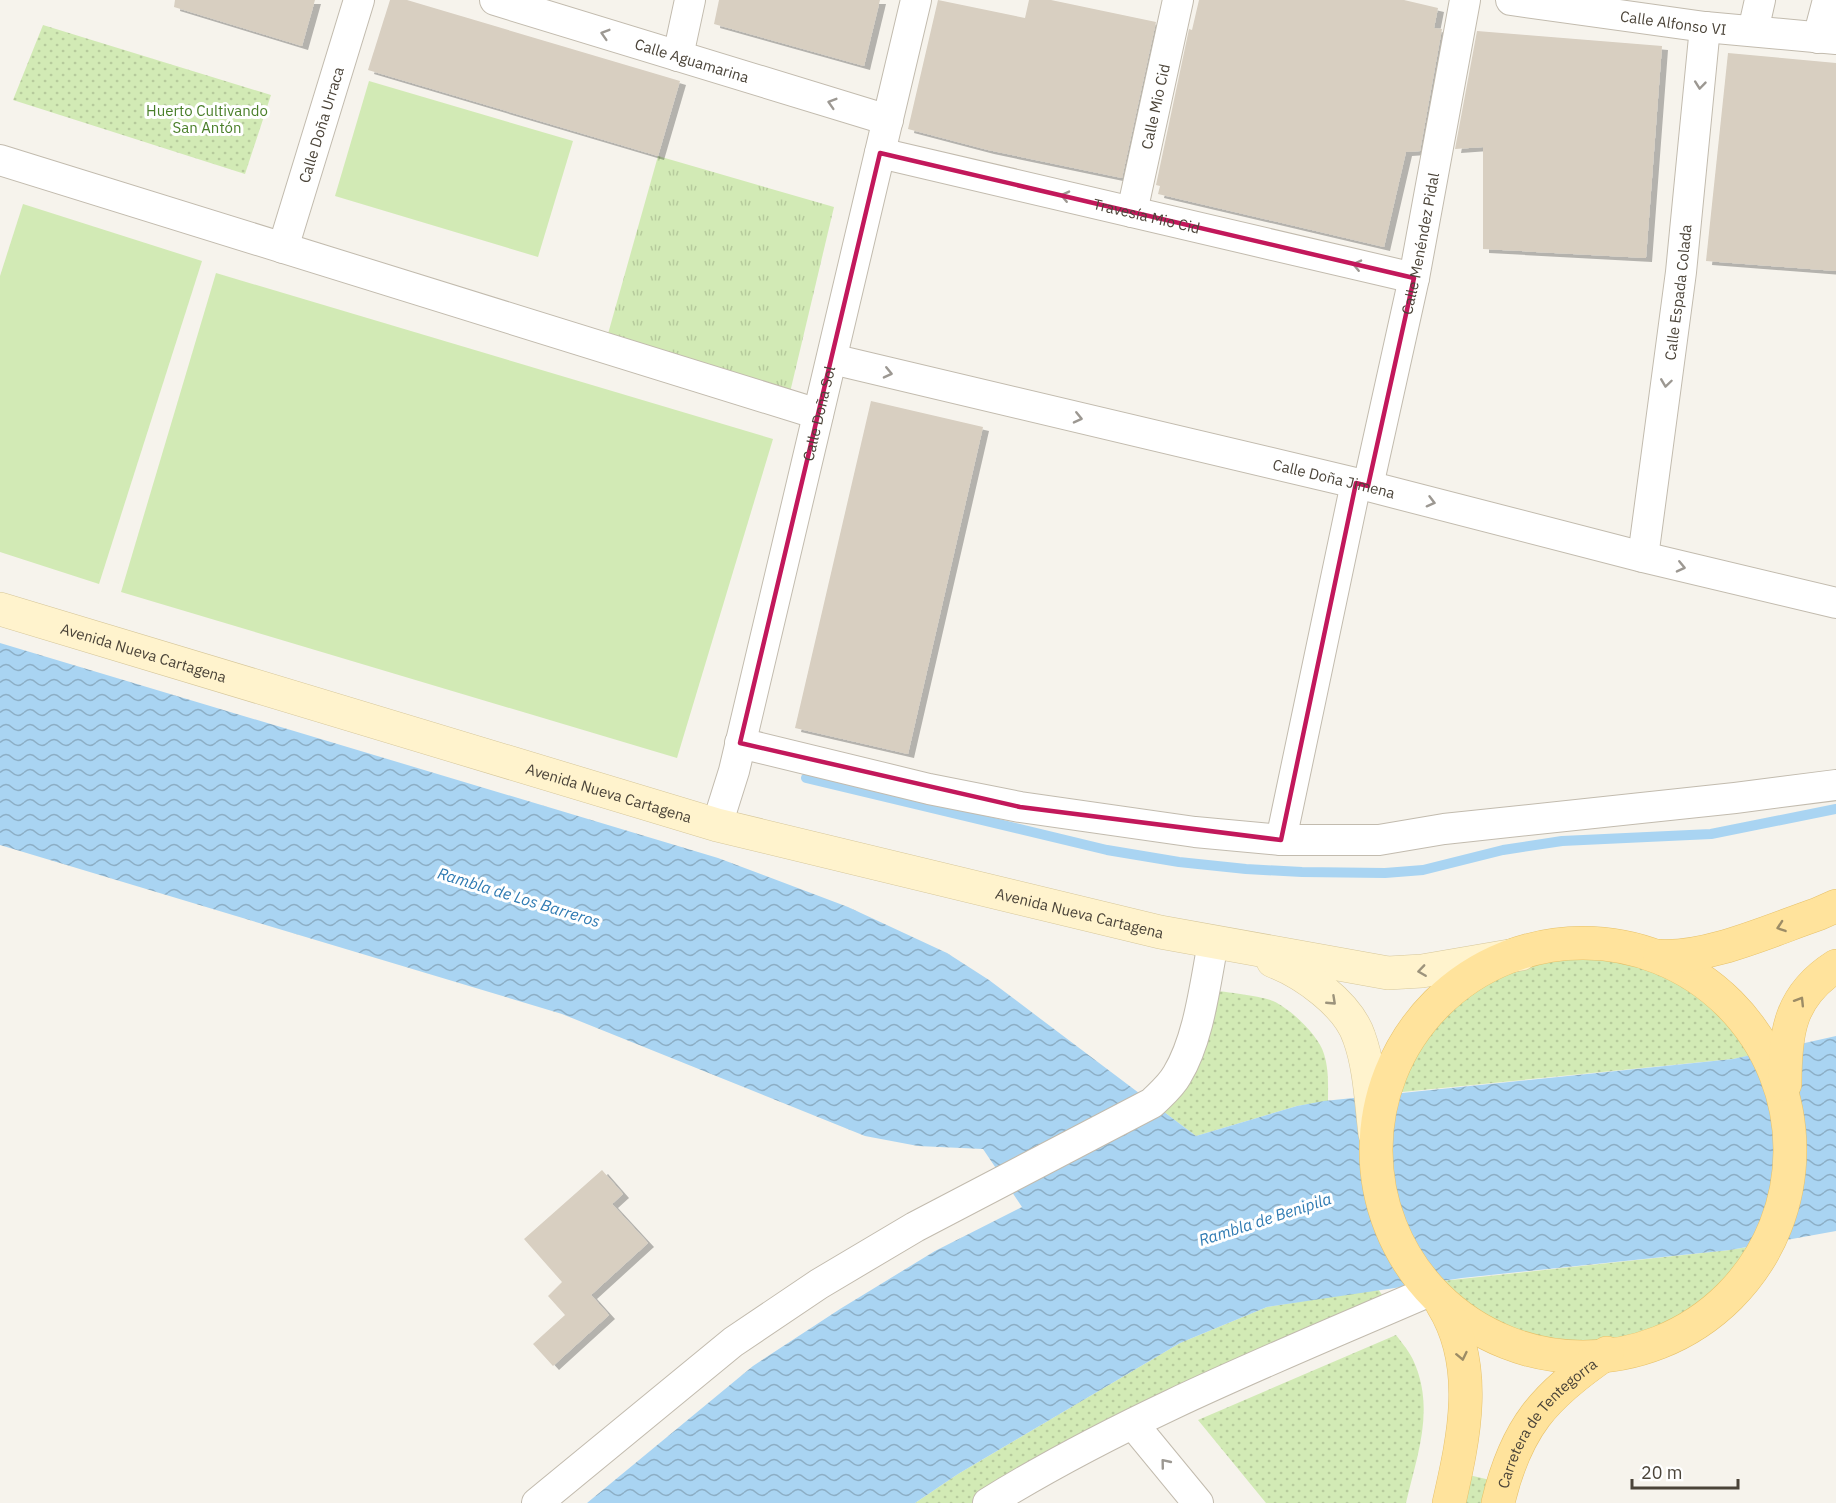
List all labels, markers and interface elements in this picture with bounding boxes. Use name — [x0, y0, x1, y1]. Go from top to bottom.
street label: Calle Alfonso VI — [1619, 6, 1727, 38]
one-way arrow — [600, 29, 611, 41]
street label: Calle Aguamarina — [633, 34, 751, 87]
street label: Calle Mio Cid — [1136, 62, 1173, 151]
street label: Calle Doña Urraca — [294, 64, 348, 185]
one-way arrow — [1694, 80, 1707, 89]
one-way arrow — [827, 98, 838, 110]
park label: Huerto Cultivando San Antón — [146, 101, 268, 137]
street label: Calle Menéndez Pidal — [1397, 171, 1443, 316]
one-way arrow — [1060, 191, 1070, 204]
street label: Travesía Mio Cid — [1092, 194, 1202, 237]
street label: Calle Espada Colada — [1660, 223, 1695, 361]
one-way arrow — [1352, 259, 1362, 272]
street label: Calle Doña Sol — [798, 364, 839, 463]
one-way arrow — [883, 365, 893, 378]
one-way arrow — [1660, 378, 1673, 387]
one-way arrow — [1073, 410, 1083, 423]
street label: Calle Doña Jimena — [1271, 454, 1397, 502]
one-way arrow — [1426, 495, 1436, 508]
one-way arrow — [1676, 559, 1686, 572]
street label: Avenida Nueva Cartagena — [58, 618, 229, 686]
street label: Avenida Nueva Cartagena — [524, 759, 694, 826]
water label: Rambla de Los Barreros — [435, 863, 603, 931]
street label: Avenida Nueva Cartagena — [994, 883, 1166, 942]
one-way arrow — [1776, 919, 1787, 932]
one-way arrow — [1417, 965, 1427, 977]
one-way arrow — [1326, 994, 1336, 1005]
one-way arrow — [1793, 997, 1805, 1007]
water label: Rambla de Benipila — [1196, 1188, 1334, 1250]
one-way arrow — [1455, 1351, 1468, 1361]
street label: Carretera de Tentegorra — [1493, 1354, 1600, 1490]
scale bar — [1632, 1452, 1738, 1490]
one-way arrow — [1162, 1459, 1173, 1470]
text: 20 m — [1641, 1461, 1683, 1484]

